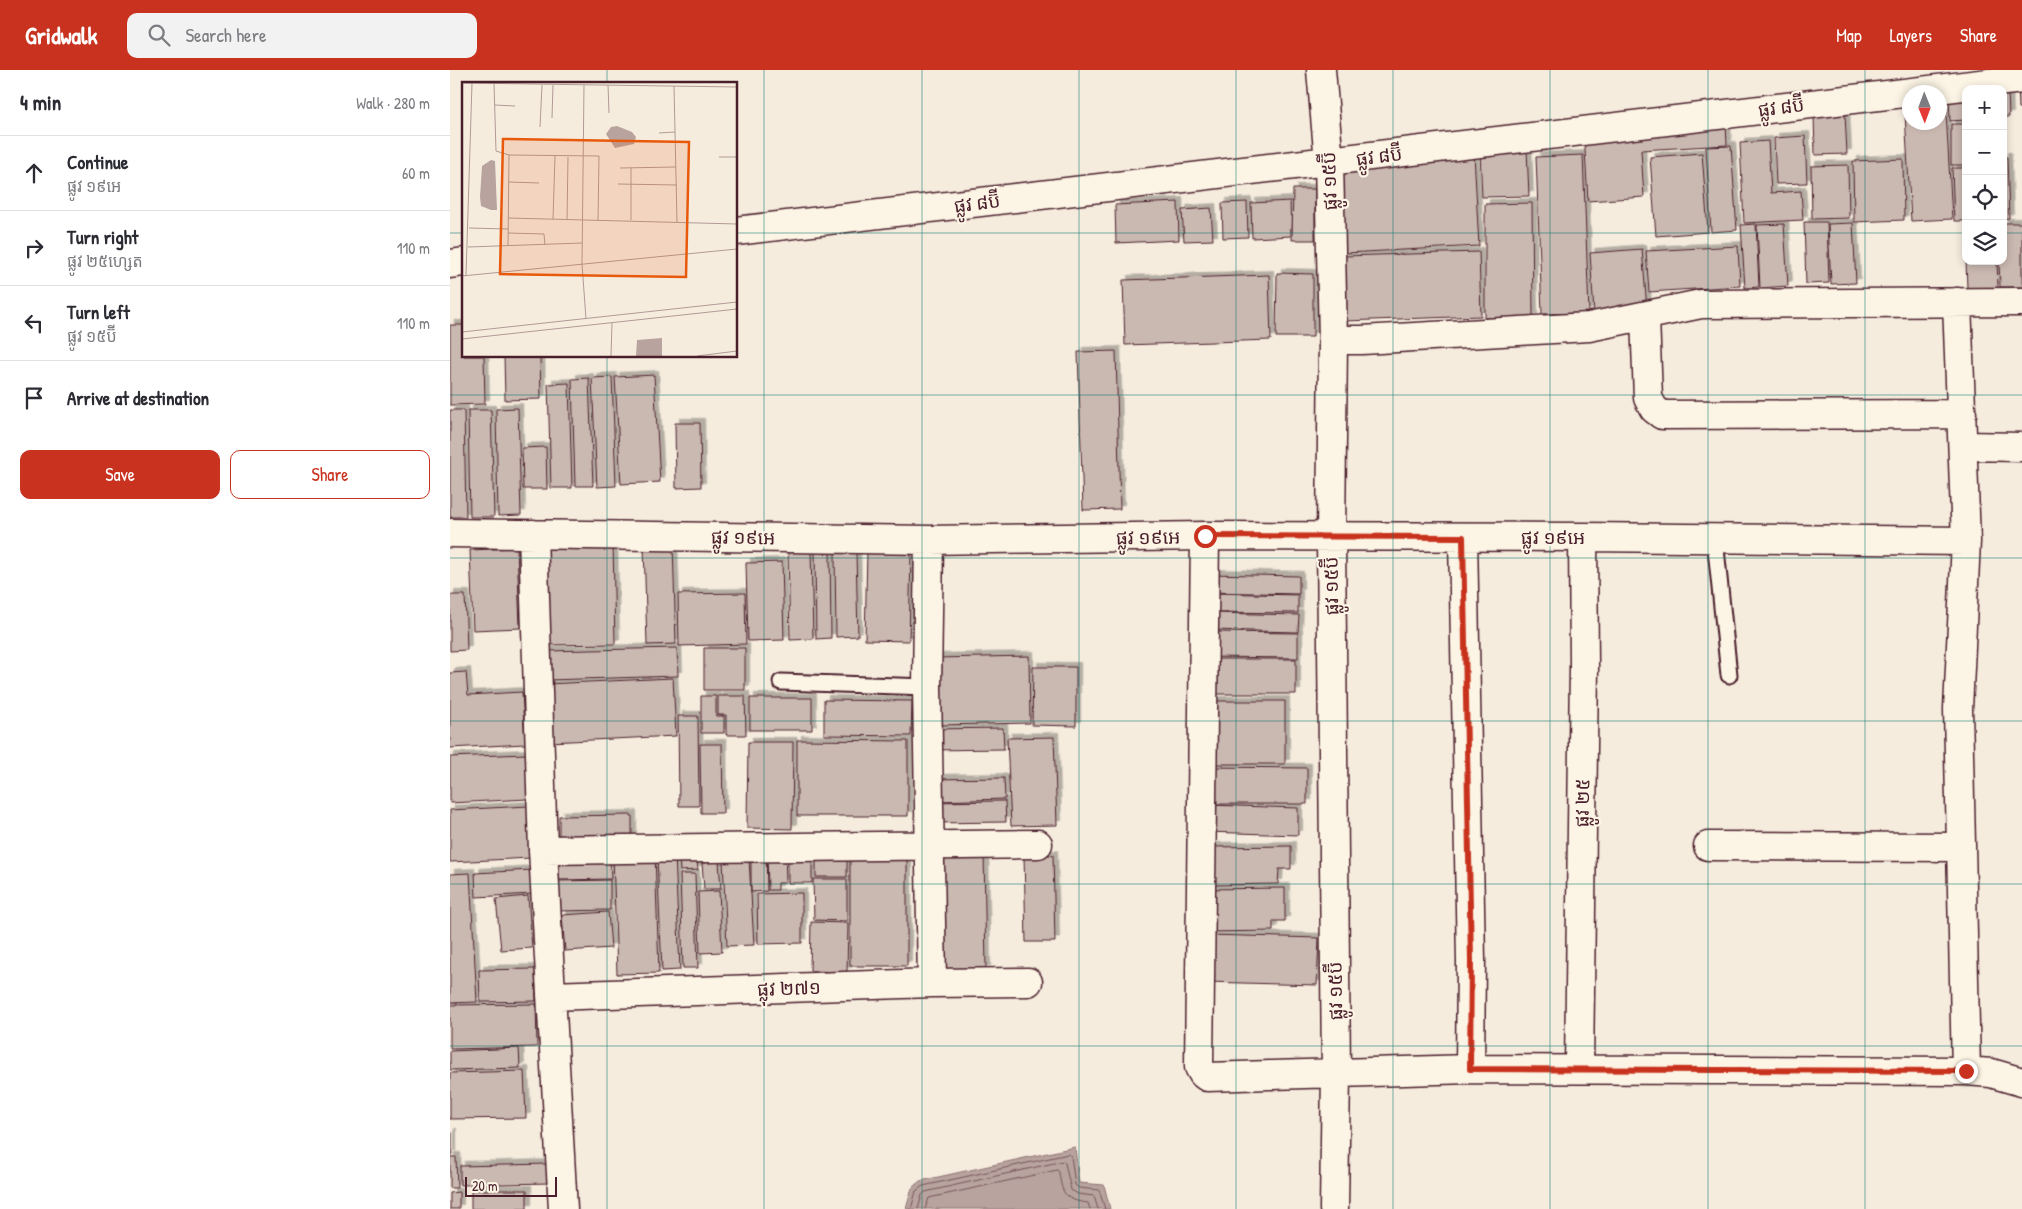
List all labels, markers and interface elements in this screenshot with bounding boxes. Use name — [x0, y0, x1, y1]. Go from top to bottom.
search box — [127, 13, 477, 58]
text: Gridwalk — [25, 19, 97, 51]
icon: search — [145, 21, 173, 49]
text: Search here — [185, 22, 267, 48]
text: Map — [1836, 23, 1862, 48]
text: Layers — [1890, 23, 1932, 48]
text: Share — [1960, 23, 1997, 48]
inset map — [462, 82, 738, 358]
north arrow — [1902, 85, 1947, 130]
map controls — [1962, 85, 2007, 265]
button: + — [1962, 85, 2007, 130]
text: 4 min — [20, 88, 61, 117]
street label: ផ្លូវ ៨ប៊ី — [1756, 91, 1806, 127]
text: Walk · 280 m — [356, 92, 430, 114]
button: − — [1962, 130, 2007, 175]
street label: ផ្លូវ ៨ប៊ី — [1354, 140, 1404, 176]
text: Continue — [67, 149, 128, 175]
street label: ផ្លូវ ១៥ប៊ី — [1315, 151, 1348, 211]
icon: ahead — [20, 159, 48, 187]
text: 60 m — [402, 162, 430, 184]
text: ផ្លូវ ១៩អេ — [67, 175, 121, 197]
button: locate — [1962, 175, 2007, 220]
street label: ផ្លូវ ៨ប៊ី — [952, 187, 1002, 223]
button: layers — [1962, 220, 2007, 265]
text: Turn right — [67, 224, 138, 250]
icon: right — [20, 234, 48, 262]
text: 110 m — [397, 237, 430, 259]
text: ផ្លូវ ២៥ហ្សេត — [67, 250, 143, 272]
text: Turn left — [67, 299, 130, 325]
icon: left — [20, 309, 48, 337]
text: 110 m — [397, 312, 430, 334]
text: ផ្លូវ ១៥ប៊ី — [67, 325, 117, 347]
icon: arrive — [20, 384, 48, 412]
text: Arrive at destination — [67, 385, 209, 411]
button: Save — [20, 450, 220, 499]
button: Share — [230, 450, 430, 499]
street label: ផ្លូវ ១៩អេ — [711, 523, 775, 555]
street label: ផ្លូវ ១៩អេ — [1116, 523, 1180, 555]
street label: ផ្លូវ ១៩អេ — [1521, 524, 1585, 555]
route start — [1194, 525, 1217, 548]
street label: ផ្លូវ ១៥ប៊ី — [1317, 556, 1349, 616]
street label: ផ្លូវ ២៥ — [1569, 778, 1600, 828]
street label: ផ្លូវ ១៥ប៊ី — [1321, 961, 1353, 1021]
street label: ផ្លុវ ២៧១ — [757, 974, 822, 1008]
route end — [1955, 1060, 1978, 1083]
scale bar — [465, 1174, 558, 1197]
text: 20 m — [472, 1176, 498, 1195]

